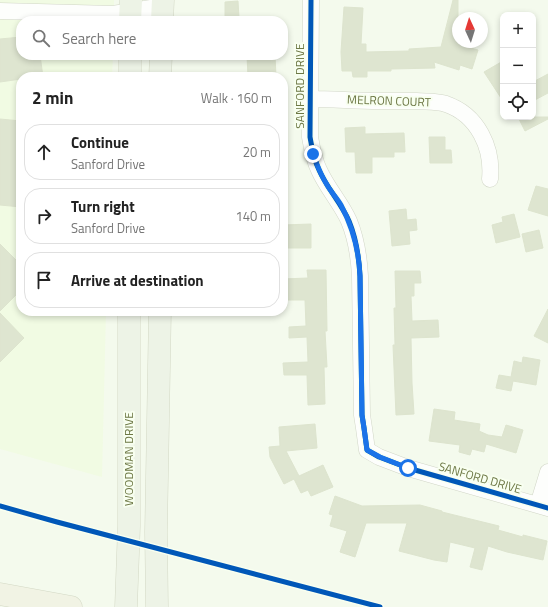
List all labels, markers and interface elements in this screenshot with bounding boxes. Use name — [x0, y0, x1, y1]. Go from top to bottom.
north arrow — [452, 12, 488, 48]
map controls — [500, 12, 536, 120]
button: + — [500, 12, 536, 48]
search box — [16, 16, 288, 60]
icon: search — [30, 27, 52, 49]
text: Search here — [62, 27, 136, 50]
street label: SANFORD DRIVE — [290, 43, 309, 129]
button: − — [500, 48, 536, 84]
button: locate — [500, 84, 536, 120]
text: 2 min — [32, 85, 73, 111]
text: Walk · 160 m — [201, 88, 272, 108]
street label: MELRON COURT — [347, 90, 432, 111]
text: Continue — [71, 131, 129, 154]
icon: ahead — [33, 141, 55, 163]
text: 20 m — [243, 142, 271, 162]
route end — [304, 145, 322, 163]
text: Sanford Drive — [71, 154, 145, 174]
text: Turn right — [71, 195, 135, 218]
icon: right — [33, 205, 55, 227]
text: 140 m — [235, 206, 271, 226]
text: Sanford Drive — [71, 218, 145, 238]
icon: arrive — [33, 269, 55, 291]
text: Arrive at destination — [71, 269, 204, 292]
street label: WOODMAN DRIVE — [119, 412, 138, 506]
street label: SANFORD DRIVE — [437, 457, 524, 498]
route start — [399, 459, 417, 477]

